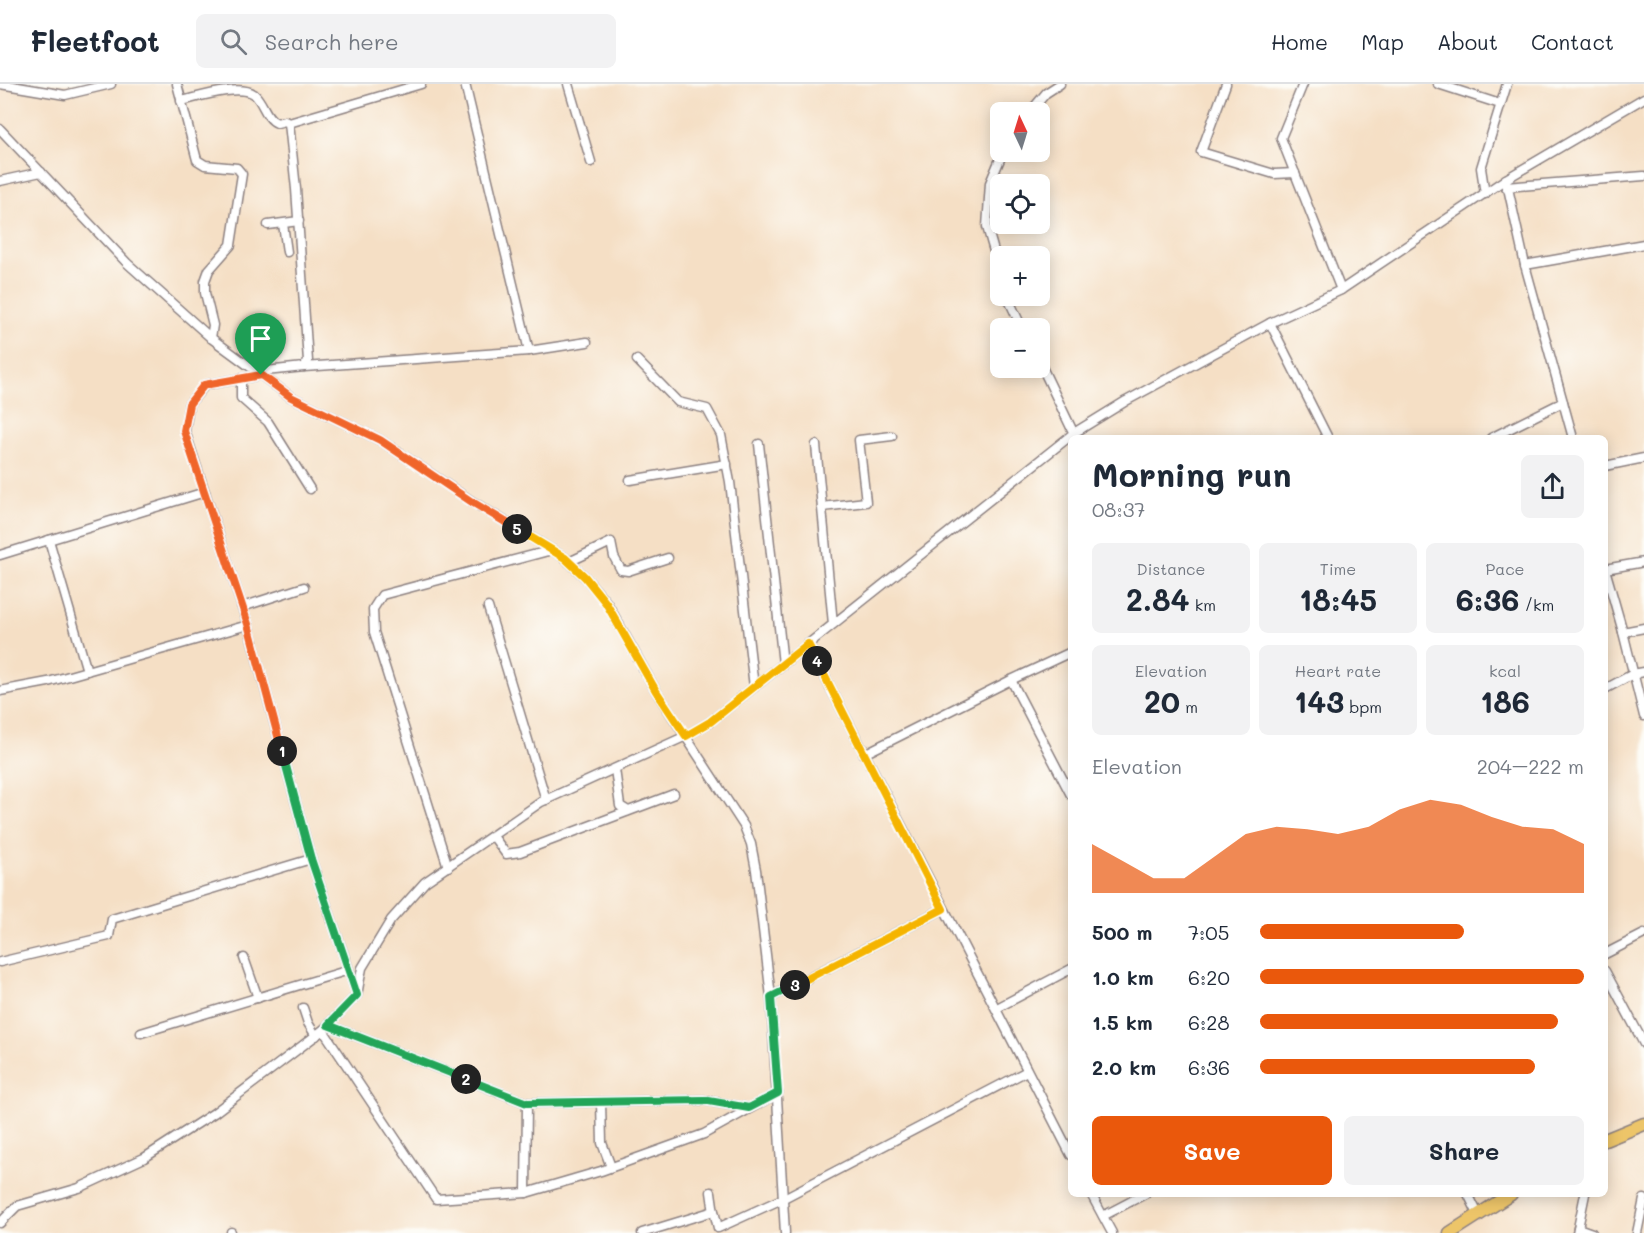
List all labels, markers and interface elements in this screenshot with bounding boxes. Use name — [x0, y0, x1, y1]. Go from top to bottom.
search box — [196, 14, 616, 68]
text: Fleetfoot — [30, 23, 160, 59]
icon: search — [217, 25, 250, 58]
text: Search here — [265, 27, 399, 56]
text: Home — [1271, 28, 1328, 55]
text: Map — [1361, 28, 1404, 55]
text: About — [1437, 28, 1498, 55]
text: Contact — [1531, 28, 1614, 55]
north arrow — [990, 102, 1050, 162]
map controls — [990, 102, 1050, 378]
button: locate — [990, 174, 1050, 234]
button: + — [990, 246, 1050, 306]
pin — [235, 313, 286, 375]
button: − — [990, 318, 1050, 378]
icon: arrive — [244, 322, 277, 355]
text: Morning run — [1092, 452, 1292, 495]
button: share — [1521, 455, 1584, 518]
text: 08:37 — [1092, 496, 1145, 522]
pin: 5 — [502, 514, 532, 544]
text: 5 — [512, 518, 522, 539]
text: Distance — [1137, 558, 1205, 579]
text: Time — [1320, 558, 1356, 579]
text: Pace — [1485, 558, 1525, 579]
text: 2.84 — [1126, 579, 1190, 619]
text: 18:45 — [1299, 579, 1377, 619]
text: 6:36 — [1456, 579, 1520, 619]
text: km — [1190, 594, 1216, 615]
text: /km — [1520, 594, 1554, 615]
pin: 4 — [802, 646, 832, 676]
text: 4 — [812, 650, 822, 671]
text: Elevation — [1135, 660, 1207, 681]
text: Heart rate — [1295, 660, 1381, 681]
text: kcal — [1489, 660, 1521, 681]
text: 20 — [1144, 681, 1180, 721]
text: 143 — [1294, 681, 1344, 721]
text: 186 — [1480, 681, 1530, 721]
text: m — [1180, 696, 1198, 717]
text: bpm — [1344, 696, 1382, 717]
pin: 1 — [267, 736, 297, 766]
text: 1 — [278, 740, 286, 761]
text: Elevation — [1092, 753, 1182, 779]
text: 204–222 m — [1477, 753, 1584, 779]
text: 500 m — [1092, 919, 1152, 945]
text: 7:05 — [1188, 919, 1229, 945]
text: 1.0 km — [1092, 964, 1154, 990]
text: 6:20 — [1188, 964, 1230, 990]
pin: 3 — [780, 970, 810, 1000]
text: 3 — [790, 974, 800, 995]
text: 1.5 km — [1092, 1009, 1153, 1035]
text: 6:28 — [1188, 1009, 1230, 1035]
text: 2.0 km — [1092, 1054, 1156, 1080]
text: 6:36 — [1188, 1054, 1230, 1080]
pin: 2 — [451, 1064, 481, 1094]
text: 2 — [462, 1068, 470, 1089]
button: Save — [1092, 1116, 1332, 1185]
button: Share — [1344, 1116, 1584, 1185]

